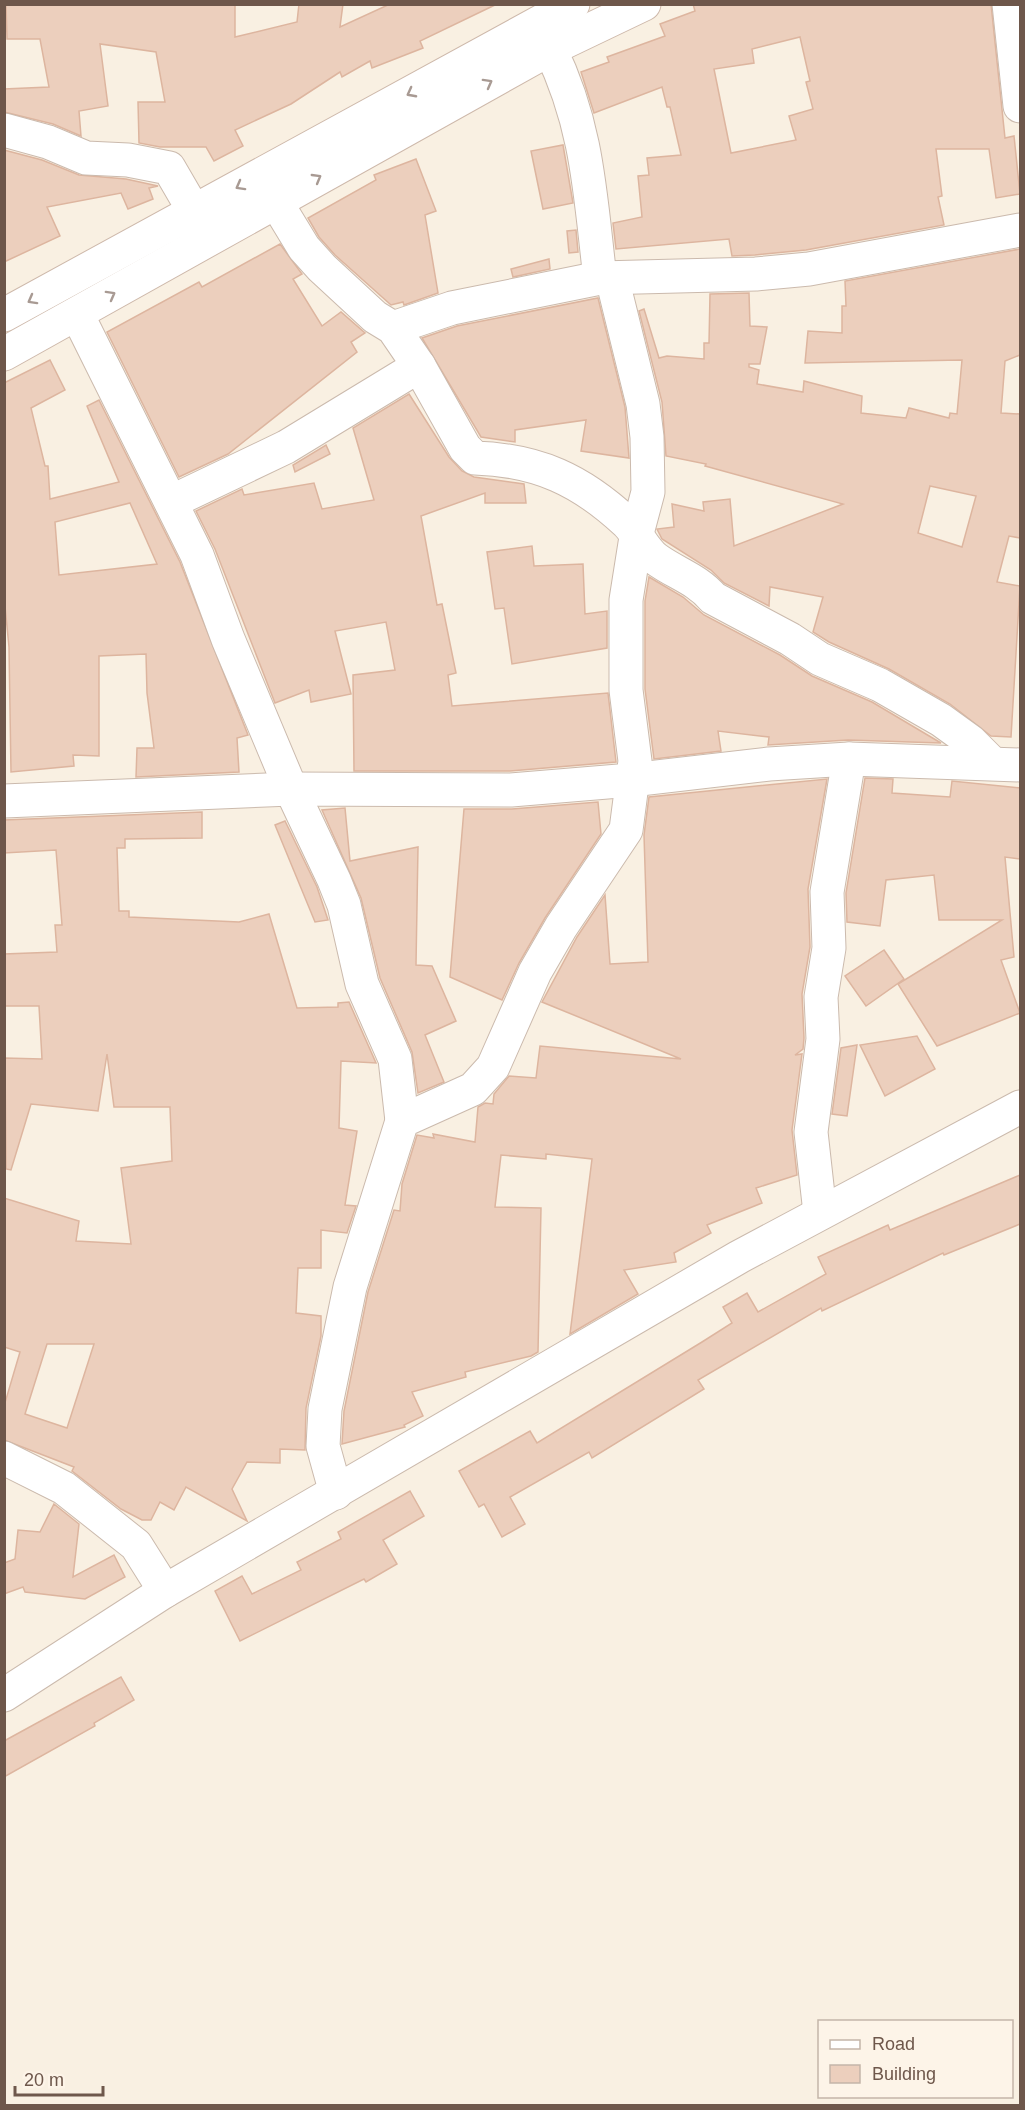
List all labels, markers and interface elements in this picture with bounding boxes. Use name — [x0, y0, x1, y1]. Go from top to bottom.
one-way arrow — [481, 79, 492, 91]
one-way arrow — [407, 86, 417, 97]
one-way arrow — [311, 174, 321, 186]
one-way arrow — [236, 179, 246, 190]
one-way arrow — [105, 291, 115, 302]
one-way arrow — [28, 293, 38, 304]
legend — [818, 2020, 1013, 2098]
text: Road — [872, 2034, 915, 2054]
scale bar — [15, 2059, 104, 2097]
text: Building — [872, 2064, 936, 2084]
text: 20 m — [24, 2070, 64, 2090]

